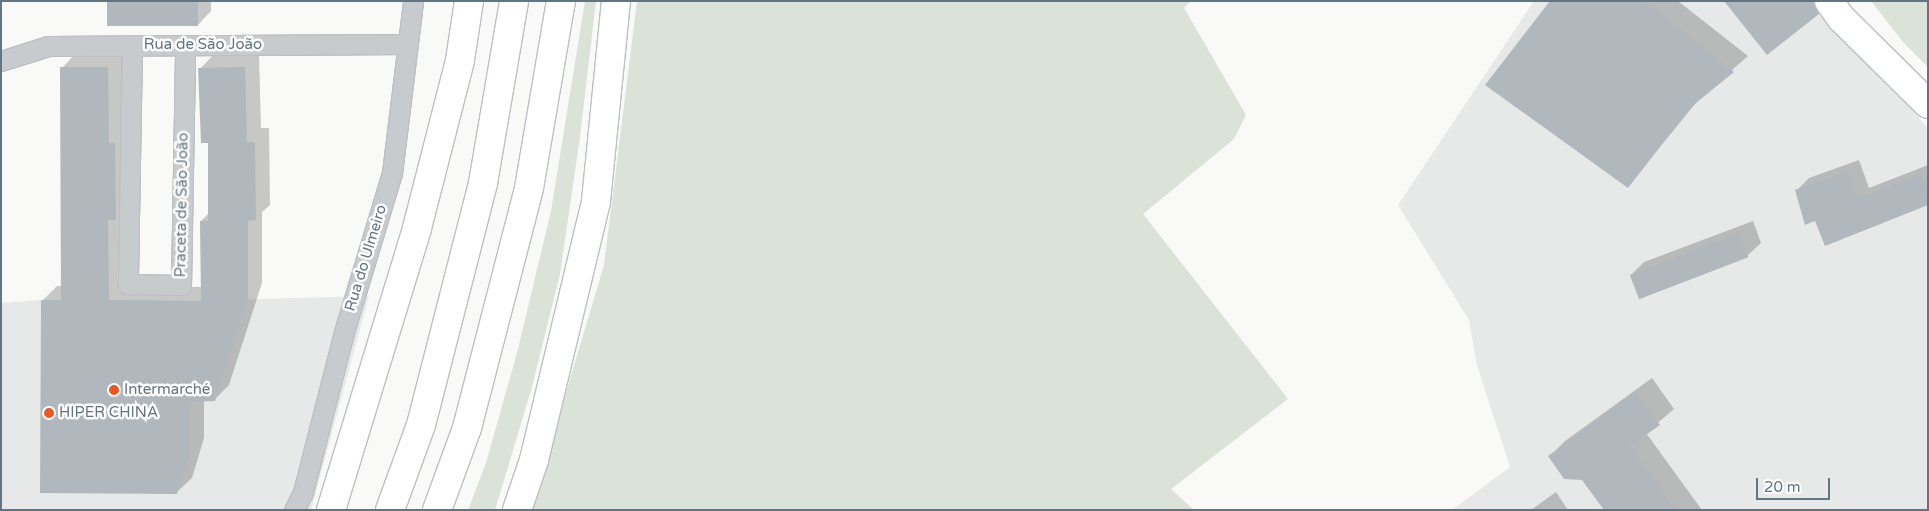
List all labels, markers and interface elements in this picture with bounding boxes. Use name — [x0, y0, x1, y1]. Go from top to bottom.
street label: Rua de São João — [144, 36, 262, 54]
street label: Praceta de São João — [172, 132, 192, 278]
street label: Rua do Ulmeiro — [341, 203, 391, 313]
place label: Intermarché — [124, 381, 210, 399]
marker: Intermarché — [108, 384, 120, 396]
place label: HIPER CHINA — [59, 404, 158, 422]
marker: HIPER CHINA — [43, 407, 55, 419]
scale bar — [1759, 468, 1833, 500]
text: 20 m — [1764, 478, 1801, 496]

